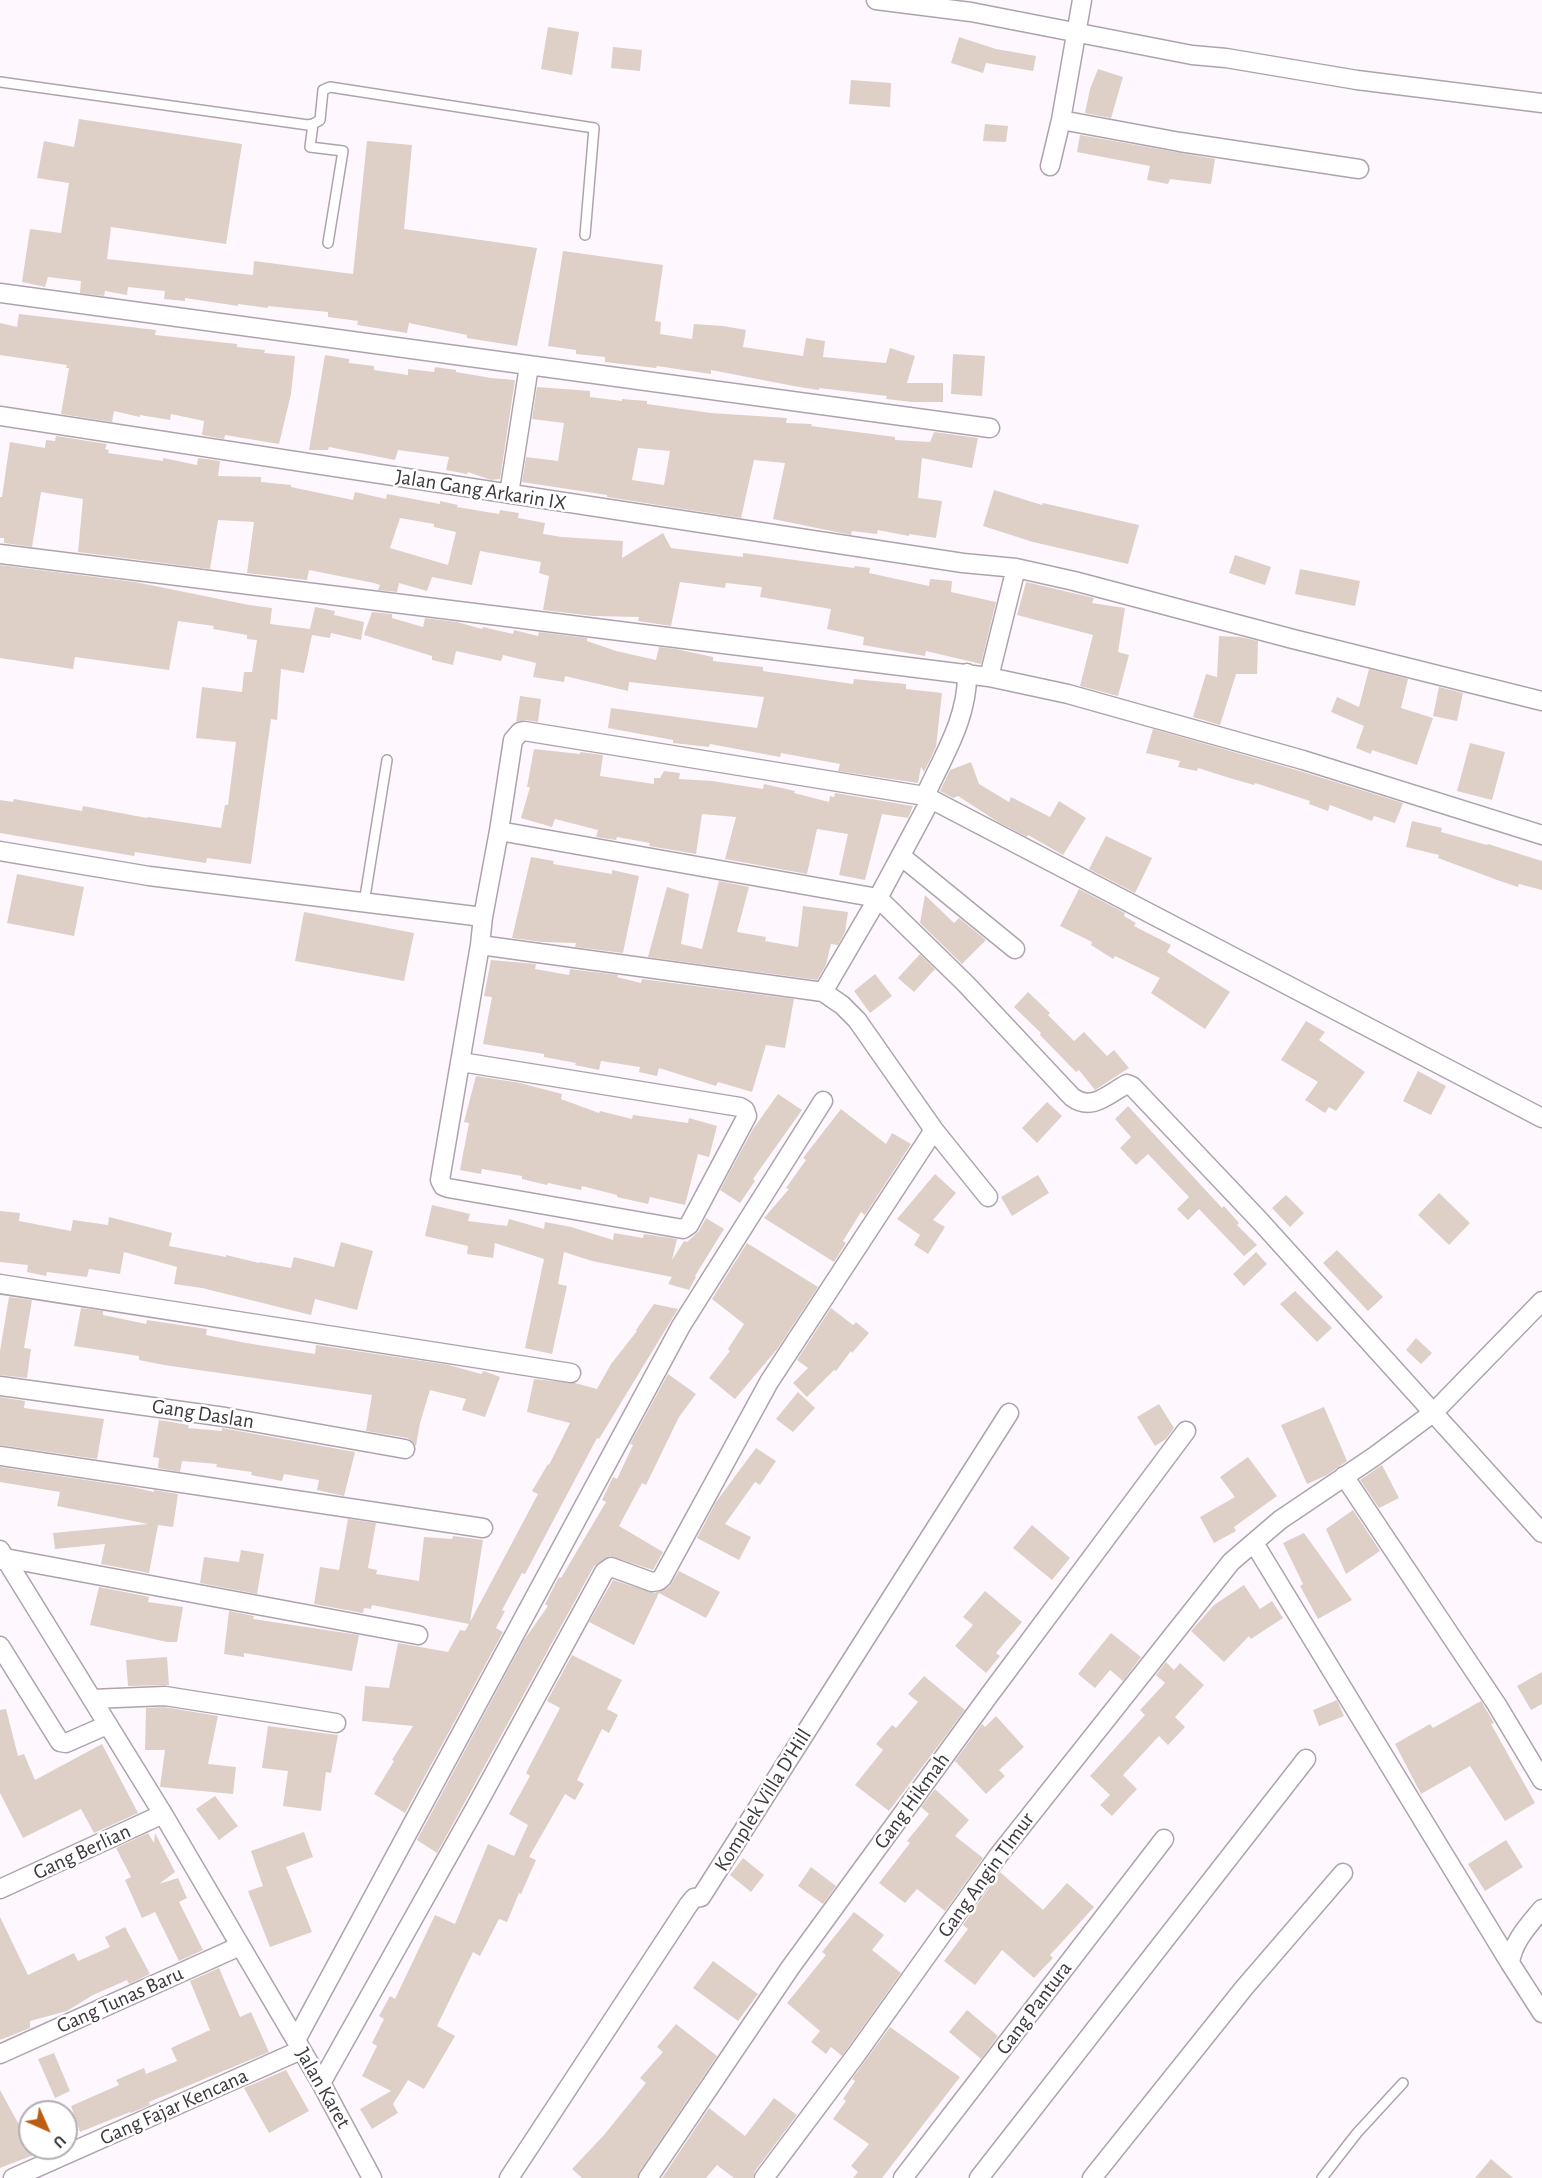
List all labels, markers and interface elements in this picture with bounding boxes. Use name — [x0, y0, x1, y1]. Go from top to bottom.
street label: Jalan Gang Arkarin IX — [394, 464, 568, 516]
street label: Gang Daslan — [150, 1394, 256, 1434]
street label: Komplek Villa D'Hill — [709, 1724, 817, 1876]
street label: Gang Hikmah — [869, 1748, 955, 1854]
street label: Gang Angin TImur — [932, 1807, 1040, 1943]
street label: Gang Berlian — [29, 1818, 135, 1886]
street label: Gang Pantura — [991, 1956, 1077, 2060]
street label: Gang Tunas Baru — [53, 1961, 187, 2039]
street label: Jalan Karet — [290, 2043, 356, 2133]
street label: Gang Fajar Kencana — [96, 2063, 252, 2151]
north arrow — [18, 2100, 78, 2160]
text: U — [50, 2132, 69, 2151]

